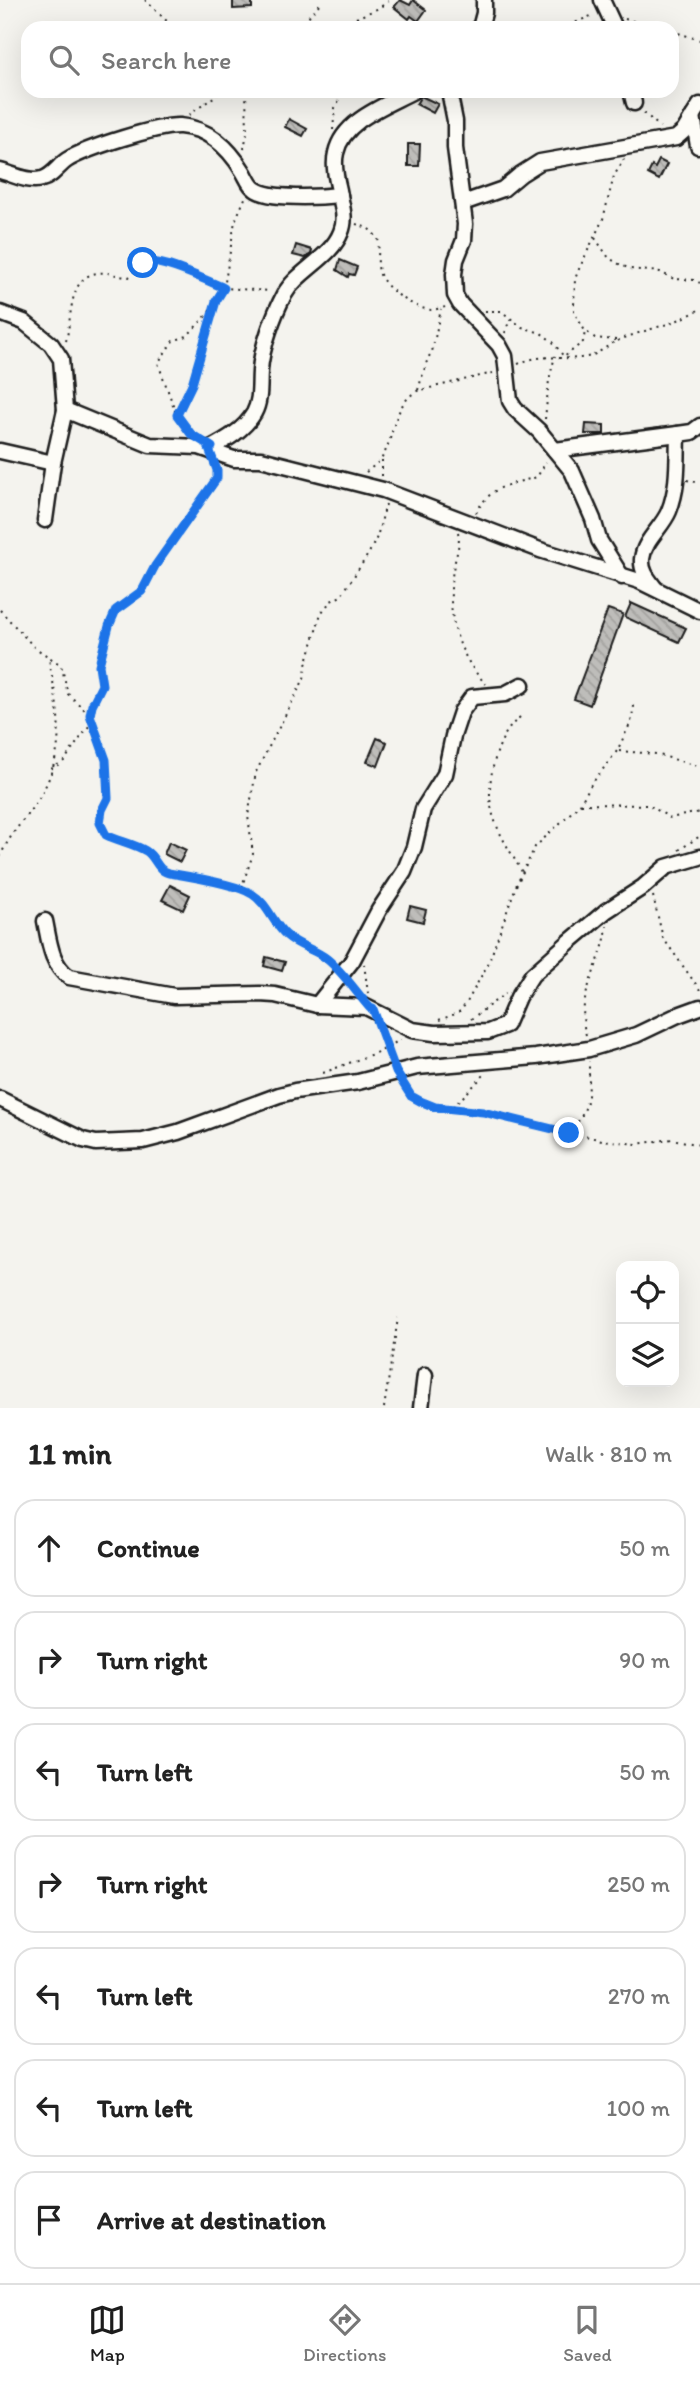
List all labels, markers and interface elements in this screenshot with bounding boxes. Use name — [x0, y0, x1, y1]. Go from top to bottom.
search box — [21, 21, 679, 98]
icon: search — [45, 41, 83, 79]
text: Search here — [101, 44, 231, 76]
route start — [127, 247, 158, 278]
route end — [553, 1117, 584, 1148]
map controls — [616, 1261, 679, 1387]
button: locate — [616, 1261, 679, 1324]
button: layers — [616, 1324, 679, 1387]
text: 11 min — [28, 1435, 112, 1472]
text: Walk · 810 m — [545, 1440, 672, 1468]
icon: ahead — [30, 1529, 68, 1567]
text: Continue — [97, 1532, 200, 1564]
text: 50 m — [619, 1534, 670, 1562]
icon: right — [30, 1641, 68, 1679]
text: Turn right — [97, 1644, 208, 1676]
text: 90 m — [619, 1646, 670, 1674]
icon: left — [30, 1753, 68, 1791]
text: Turn left — [97, 1756, 193, 1788]
text: 50 m — [619, 1758, 670, 1786]
icon: right — [30, 1865, 68, 1903]
text: Turn right — [97, 1868, 208, 1900]
text: 250 m — [607, 1870, 670, 1898]
icon: left — [30, 1977, 68, 2015]
text: Turn left — [97, 1980, 193, 2012]
text: 270 m — [608, 1982, 670, 2010]
icon: left — [30, 2089, 68, 2127]
text: Turn left — [97, 2092, 193, 2124]
text: 100 m — [606, 2094, 670, 2122]
icon: arrive — [30, 2201, 68, 2239]
text: Arrive at destination — [97, 2204, 326, 2236]
tab: Map — [88, 2301, 126, 2366]
tab: Directions — [303, 2301, 387, 2366]
tab: Saved — [563, 2301, 612, 2366]

